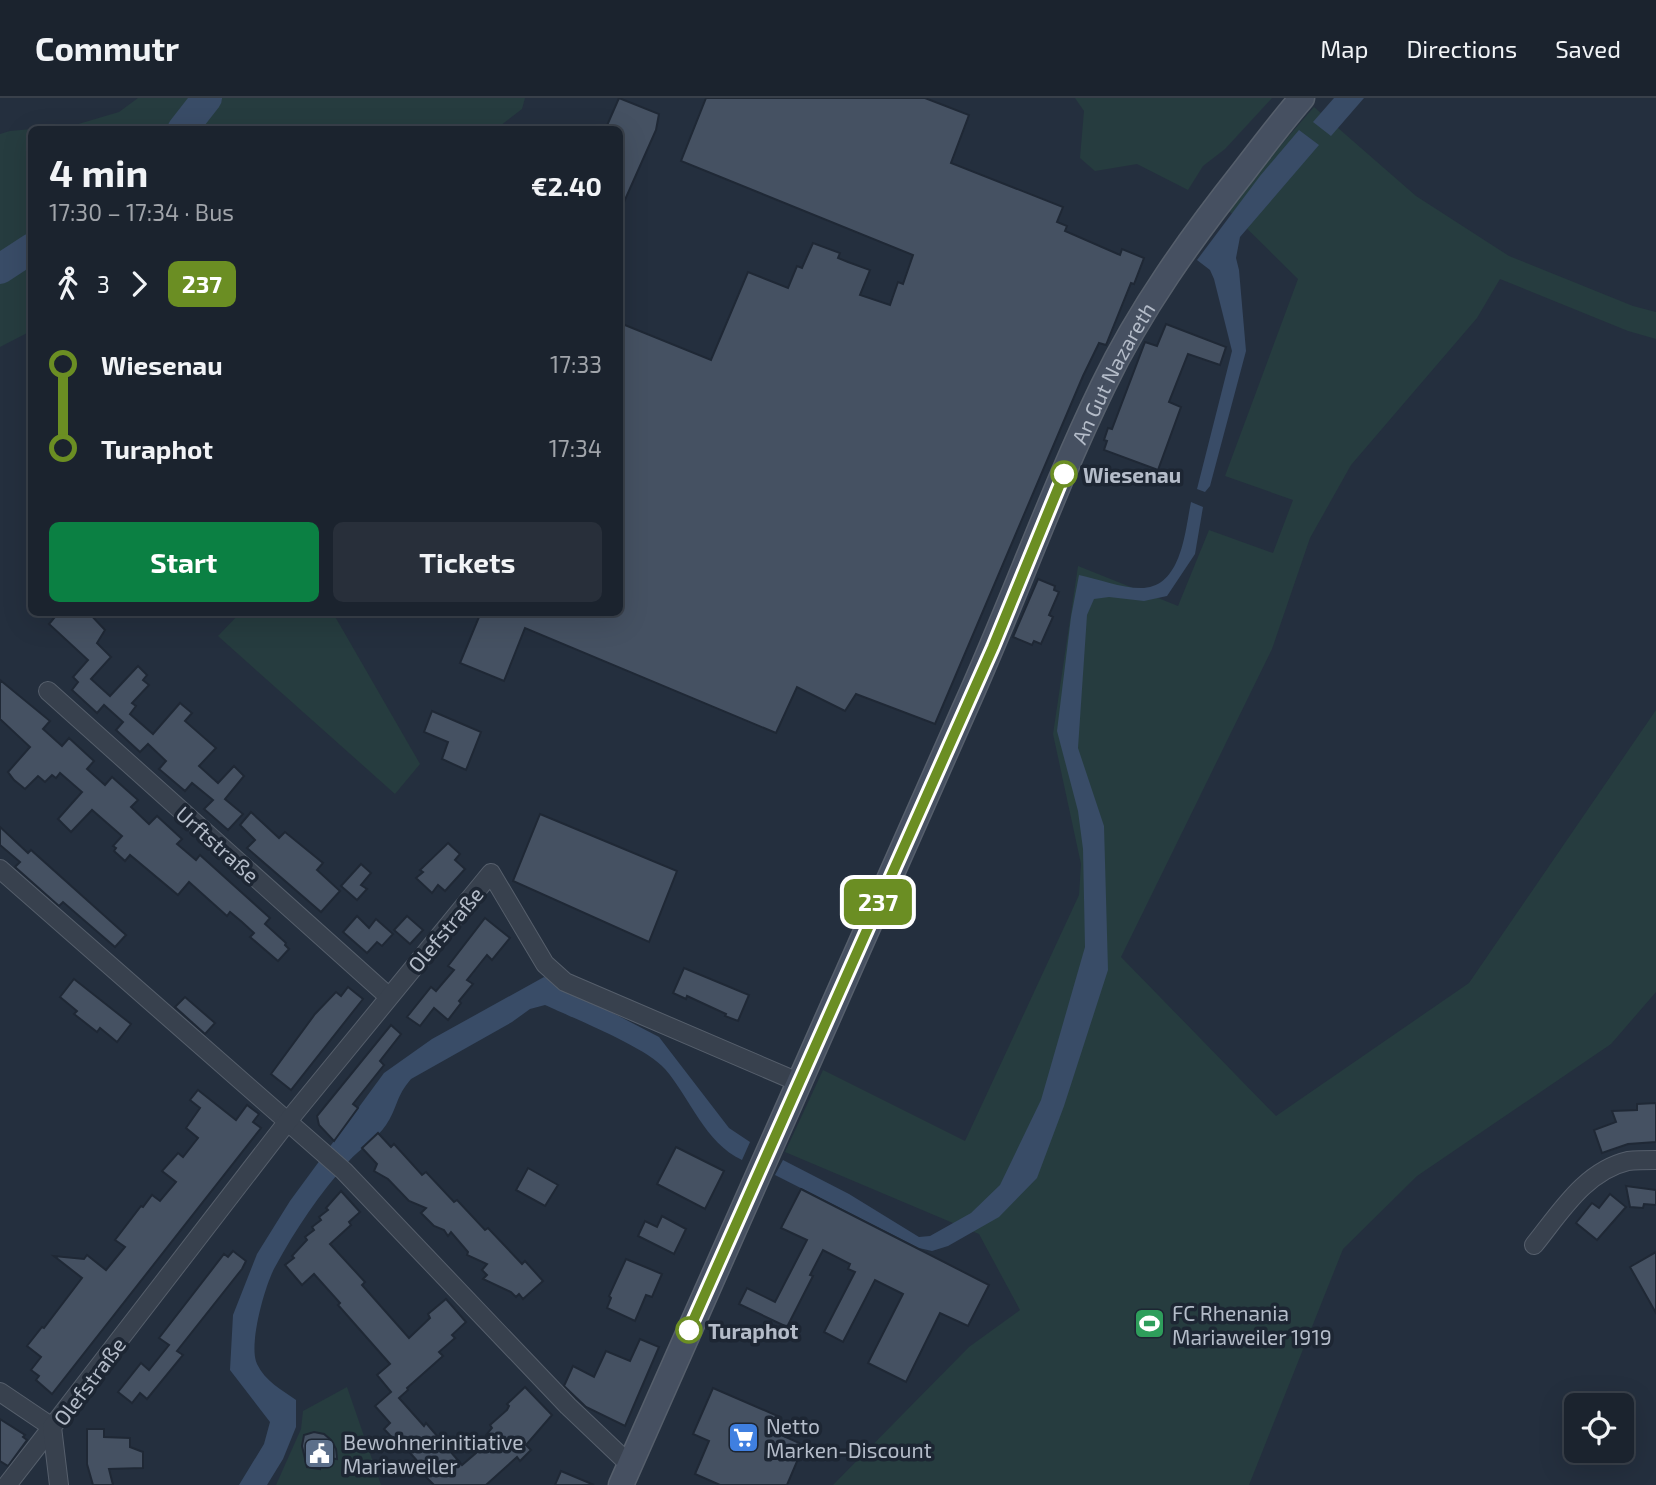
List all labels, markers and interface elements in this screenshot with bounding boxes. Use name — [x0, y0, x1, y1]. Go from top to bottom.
text: Commutr — [35, 28, 179, 68]
text: Map — [1320, 34, 1368, 63]
text: Directions — [1406, 34, 1517, 63]
text: Saved — [1555, 34, 1621, 63]
text: 4 min — [49, 149, 148, 195]
text: €2.40 — [531, 170, 602, 201]
text: 17:30 – 17:34 · Bus — [49, 198, 234, 226]
icon: walk — [49, 265, 87, 303]
icon: forward — [120, 265, 158, 303]
text: 237 — [182, 269, 222, 298]
text: 3 — [97, 270, 110, 298]
street label: An Gut Nazareth — [1065, 297, 1159, 447]
text: Wiesenau — [101, 349, 223, 380]
text: 17:33 — [550, 350, 602, 378]
text: Turaphot — [101, 433, 213, 464]
text: 17:34 — [549, 434, 602, 462]
marker: Wiesenau — [1051, 461, 1077, 487]
place label: Wiesenau — [1083, 462, 1181, 487]
button: Start — [49, 522, 319, 602]
button: Tickets — [333, 522, 602, 602]
street label: Urftstraße — [172, 800, 264, 888]
line badge: 237 — [838, 879, 918, 925]
street label: Olefstraße — [402, 881, 488, 977]
text: 237 — [858, 887, 898, 916]
place label: FC Rhenania Mariaweiler 1919 — [1172, 1300, 1332, 1349]
sports icon: FC Rhenania Mariaweiler 1919 — [1132, 1307, 1166, 1341]
marker: Turaphot — [676, 1317, 702, 1343]
place label: Turaphot — [708, 1318, 799, 1343]
street label: Olefstraße — [48, 1332, 130, 1430]
map controls — [1564, 1393, 1634, 1463]
button: locate — [1564, 1393, 1634, 1463]
place label: Netto Marken-Discount — [766, 1413, 932, 1462]
supermarket icon: Netto Marken-Discount — [726, 1420, 760, 1454]
place label: Bewohnerinitiative Mariaweiler — [343, 1429, 523, 1478]
public building icon: Bewohnerinitiative Mariaweiler — [303, 1436, 337, 1470]

